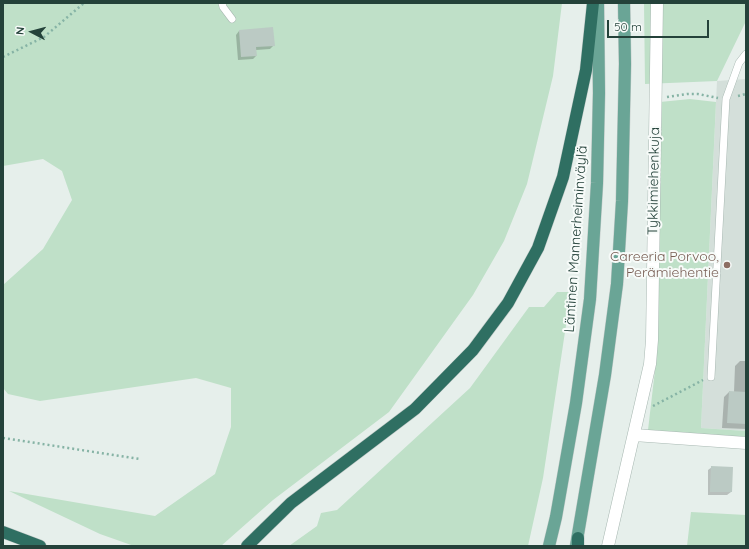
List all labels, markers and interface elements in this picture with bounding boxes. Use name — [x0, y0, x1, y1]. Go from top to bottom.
north arrow — [12, 12, 52, 52]
scale bar — [609, 12, 711, 38]
text: 50 m — [614, 19, 642, 34]
text: N — [13, 26, 27, 36]
street label: Tykkimiehenkuja — [645, 127, 663, 235]
street label: Läntinen Mannerheiminväylä — [561, 145, 591, 333]
place label: Careeria Porvoo, Perämiehentie — [610, 249, 719, 282]
marker: Careeria Porvoo, Perämiehentie — [722, 260, 732, 270]

